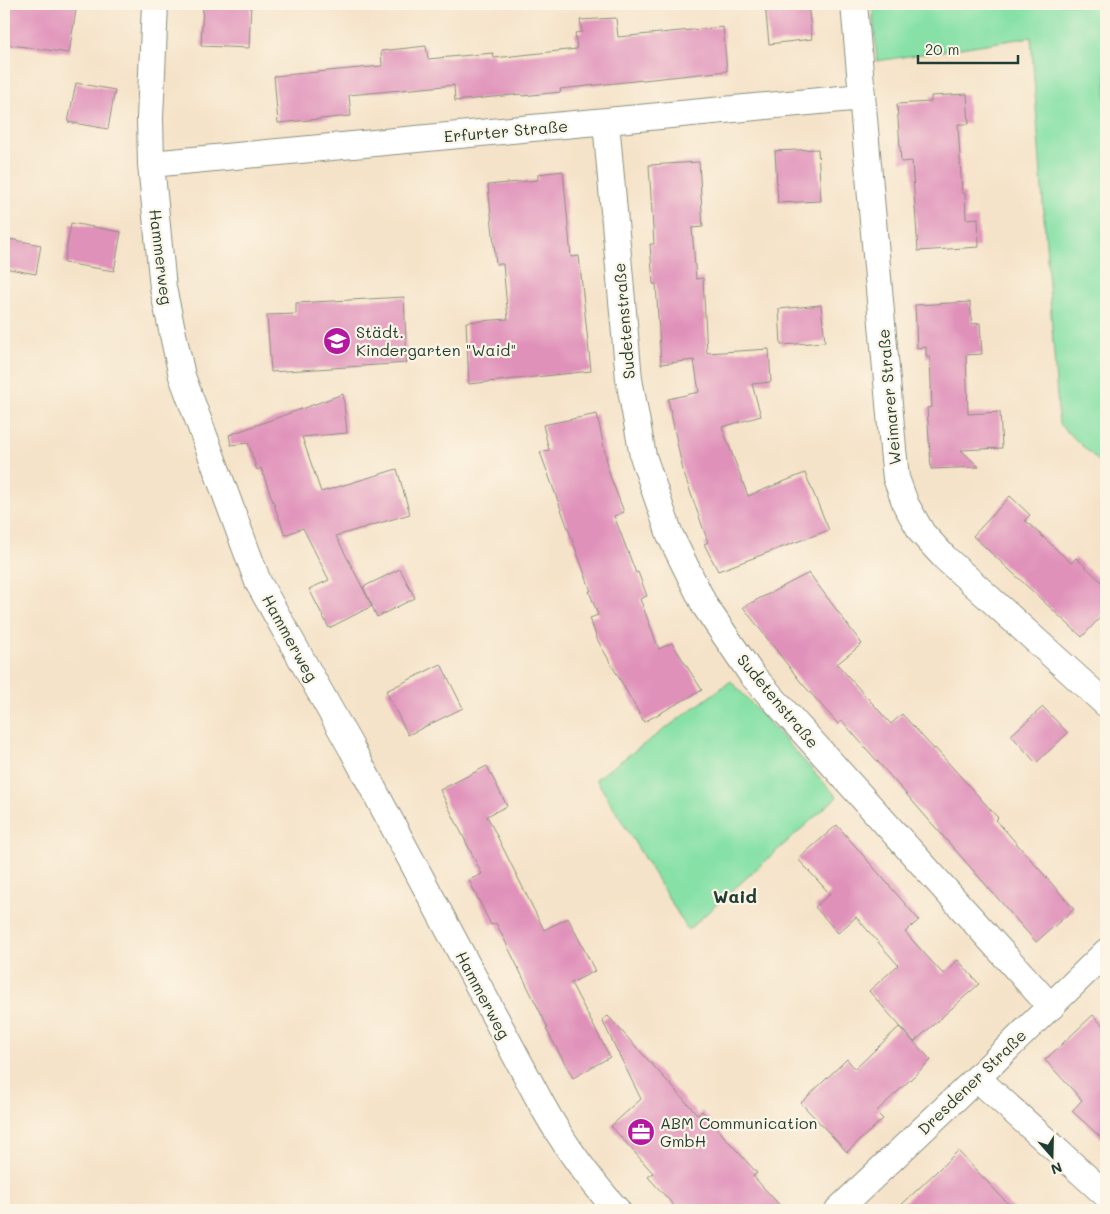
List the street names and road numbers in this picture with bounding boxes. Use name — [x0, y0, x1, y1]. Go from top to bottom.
street label: Erfurter Straße — [443, 115, 569, 146]
street label: Hammerweg — [145, 208, 178, 306]
street label: Sudetenstraße — [608, 262, 639, 380]
street label: Weimarer Straße — [872, 328, 905, 466]
street label: Hammerweg — [258, 591, 323, 685]
street label: Sudetenstraße — [733, 649, 824, 752]
street label: Hammerweg — [452, 947, 515, 1042]
street label: Dresdener Straße — [913, 1024, 1030, 1139]

